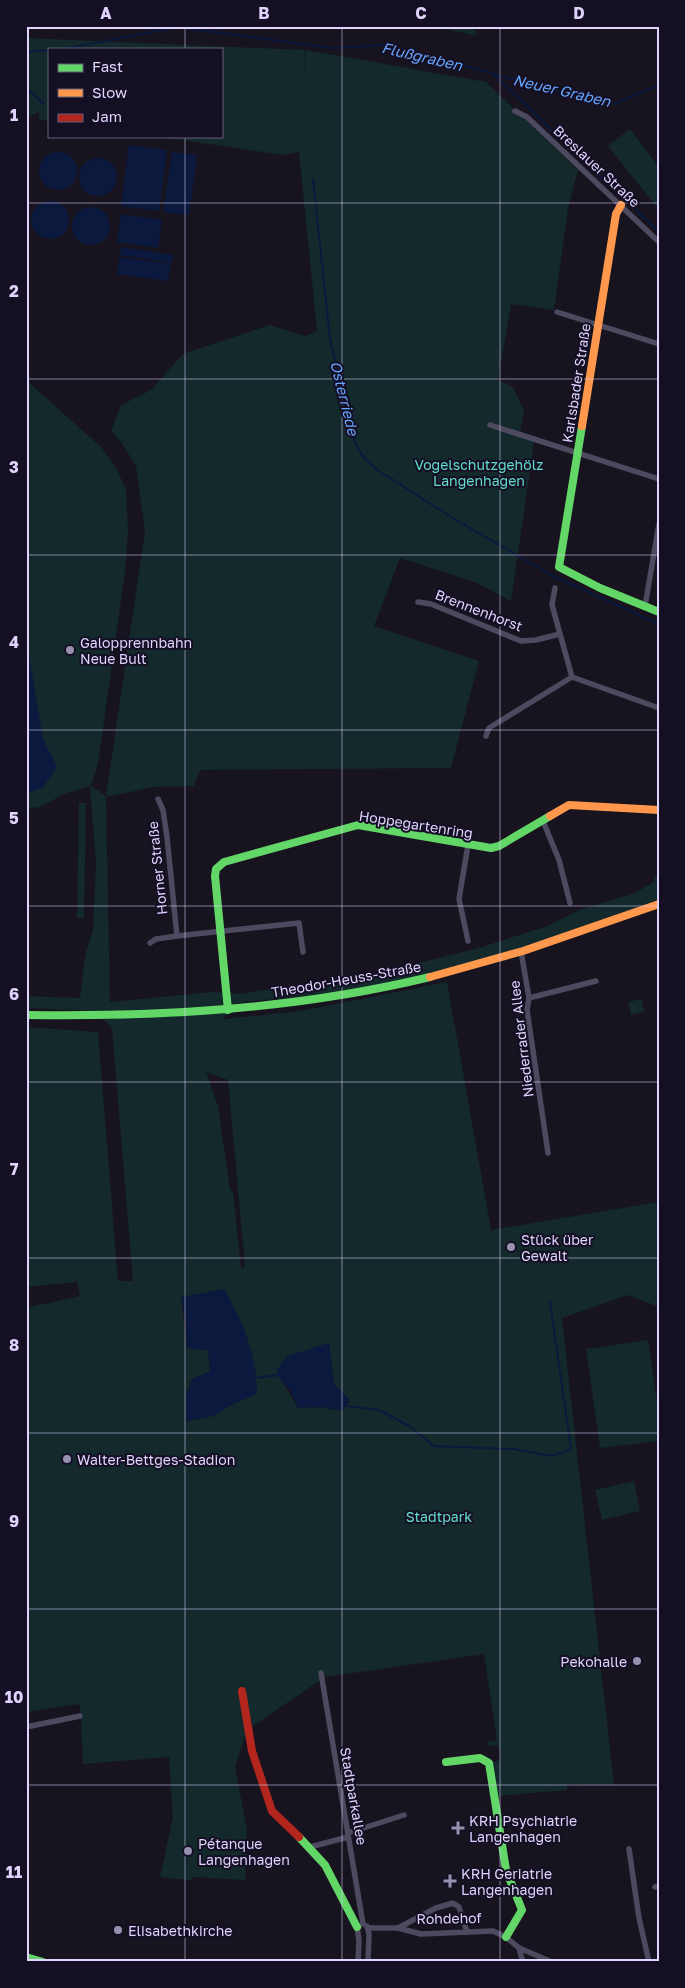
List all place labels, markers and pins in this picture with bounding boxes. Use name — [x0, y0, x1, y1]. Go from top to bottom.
place label: Galopprennbahn Neue Bult — [80, 634, 192, 667]
marker: Galopprennbahn Neue Bult — [64, 644, 76, 656]
place label: Stück über Gewalt — [521, 1231, 594, 1264]
marker: Stück über Gewalt — [505, 1241, 517, 1253]
place label: Walter-Bettges-Stadion — [77, 1451, 235, 1468]
marker: Walter-Bettges-Stadion — [61, 1453, 73, 1465]
place label: Pekohalle — [560, 1653, 627, 1670]
marker: Pekohalle — [631, 1655, 643, 1667]
place label: KRH Psychiatrie Langenhagen — [469, 1812, 577, 1845]
marker: KRH Psychiatrie Langenhagen — [451, 1821, 465, 1835]
place label: Pétanque Langenhagen — [198, 1835, 290, 1868]
marker: Pétanque Langenhagen — [182, 1845, 194, 1857]
place label: KRH Geriatrie Langenhagen — [461, 1865, 553, 1898]
marker: KRH Geriatrie Langenhagen — [443, 1874, 457, 1888]
place label: Elisabethkirche — [128, 1922, 232, 1939]
marker: Elisabethkirche — [112, 1924, 124, 1936]

